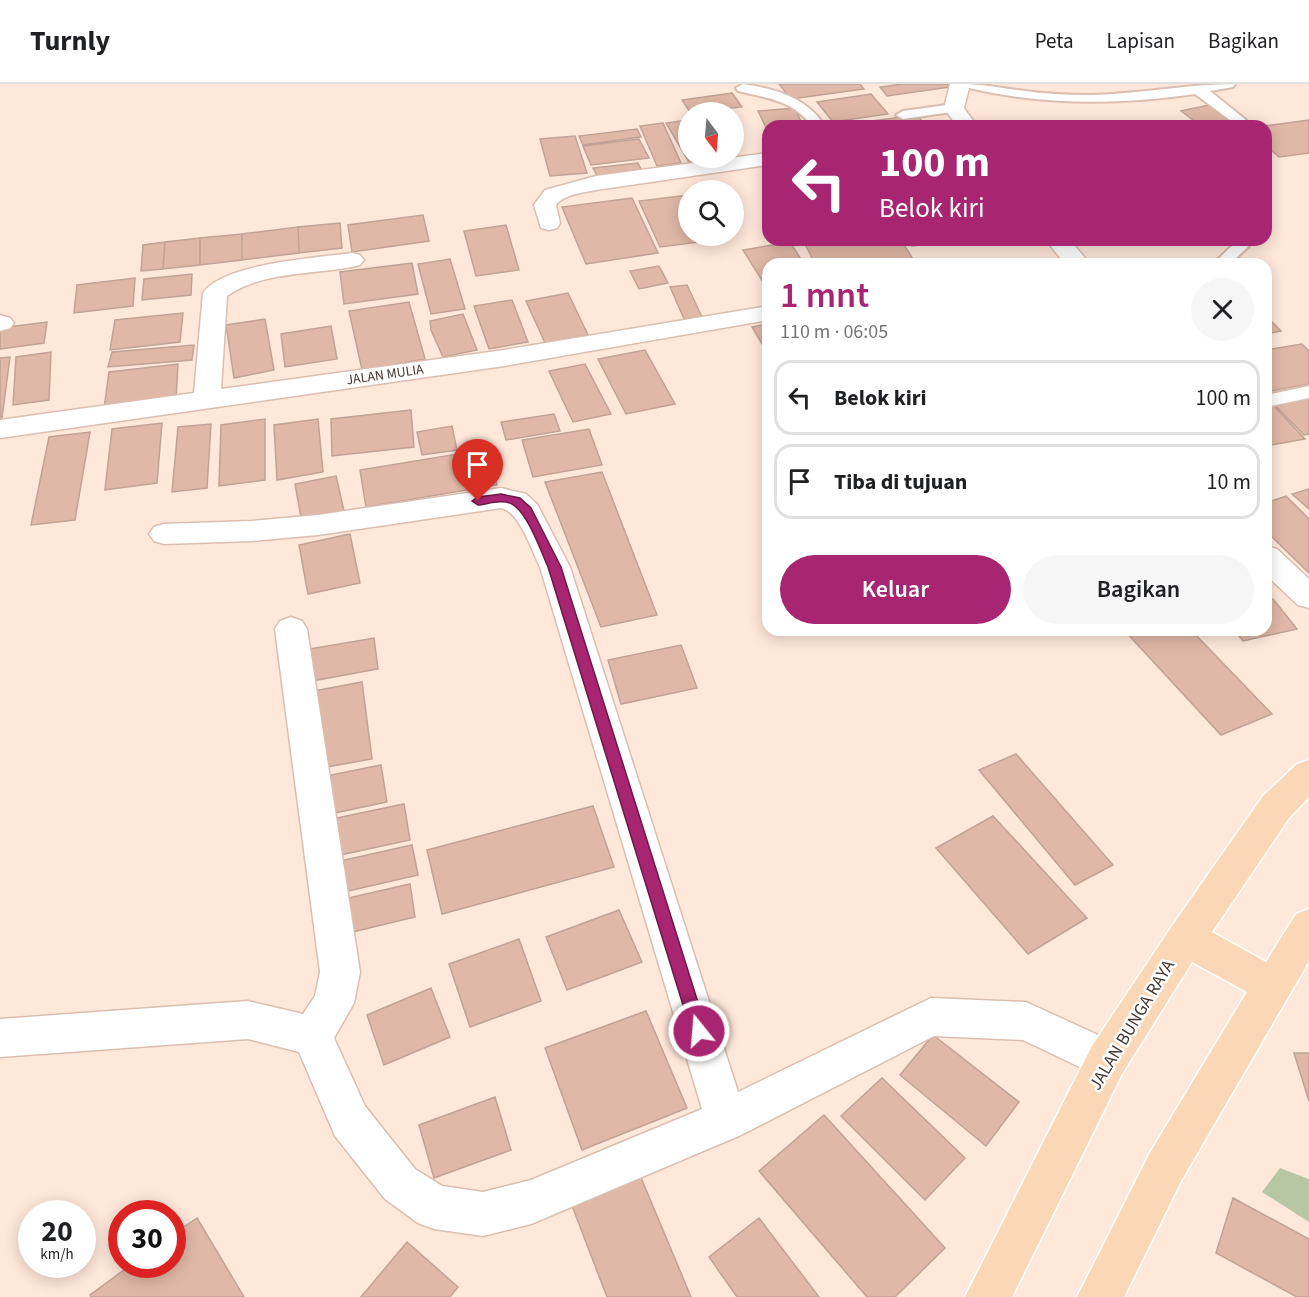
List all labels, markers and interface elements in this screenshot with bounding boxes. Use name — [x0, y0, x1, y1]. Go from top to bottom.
text: Turnly — [30, 21, 110, 61]
text: Peta — [1035, 26, 1074, 56]
text: Lapisan — [1107, 26, 1175, 56]
text: Bagikan — [1208, 26, 1279, 56]
north arrow — [678, 102, 744, 168]
map controls — [678, 102, 744, 246]
text: 100 m — [879, 133, 990, 193]
icon: left — [780, 144, 858, 222]
button: search — [678, 180, 744, 246]
text: Belok kiri — [879, 189, 985, 228]
text: 1 mnt — [780, 270, 869, 321]
button: close — [1191, 278, 1254, 341]
text: 110 m · 06:05 — [780, 318, 888, 346]
street label: JALAN MULIA — [345, 360, 425, 390]
icon: left — [783, 381, 816, 414]
text: Belok kiri — [834, 382, 927, 414]
text: 100 m — [1196, 382, 1251, 414]
pin — [452, 439, 503, 501]
icon: arrive — [461, 448, 494, 481]
icon: arrive — [783, 465, 816, 498]
text: Tiba di tujuan — [834, 466, 967, 498]
text: 10 m — [1206, 466, 1251, 498]
button: Keluar — [780, 555, 1011, 624]
button: Bagikan — [1023, 555, 1254, 624]
street label: JALAN BUNGA RAYA — [1083, 955, 1181, 1095]
position arrow — [667, 999, 731, 1063]
speed limit sign: 30 — [108, 1200, 186, 1278]
text: 20 — [41, 1210, 73, 1253]
text: km/h — [40, 1244, 74, 1265]

